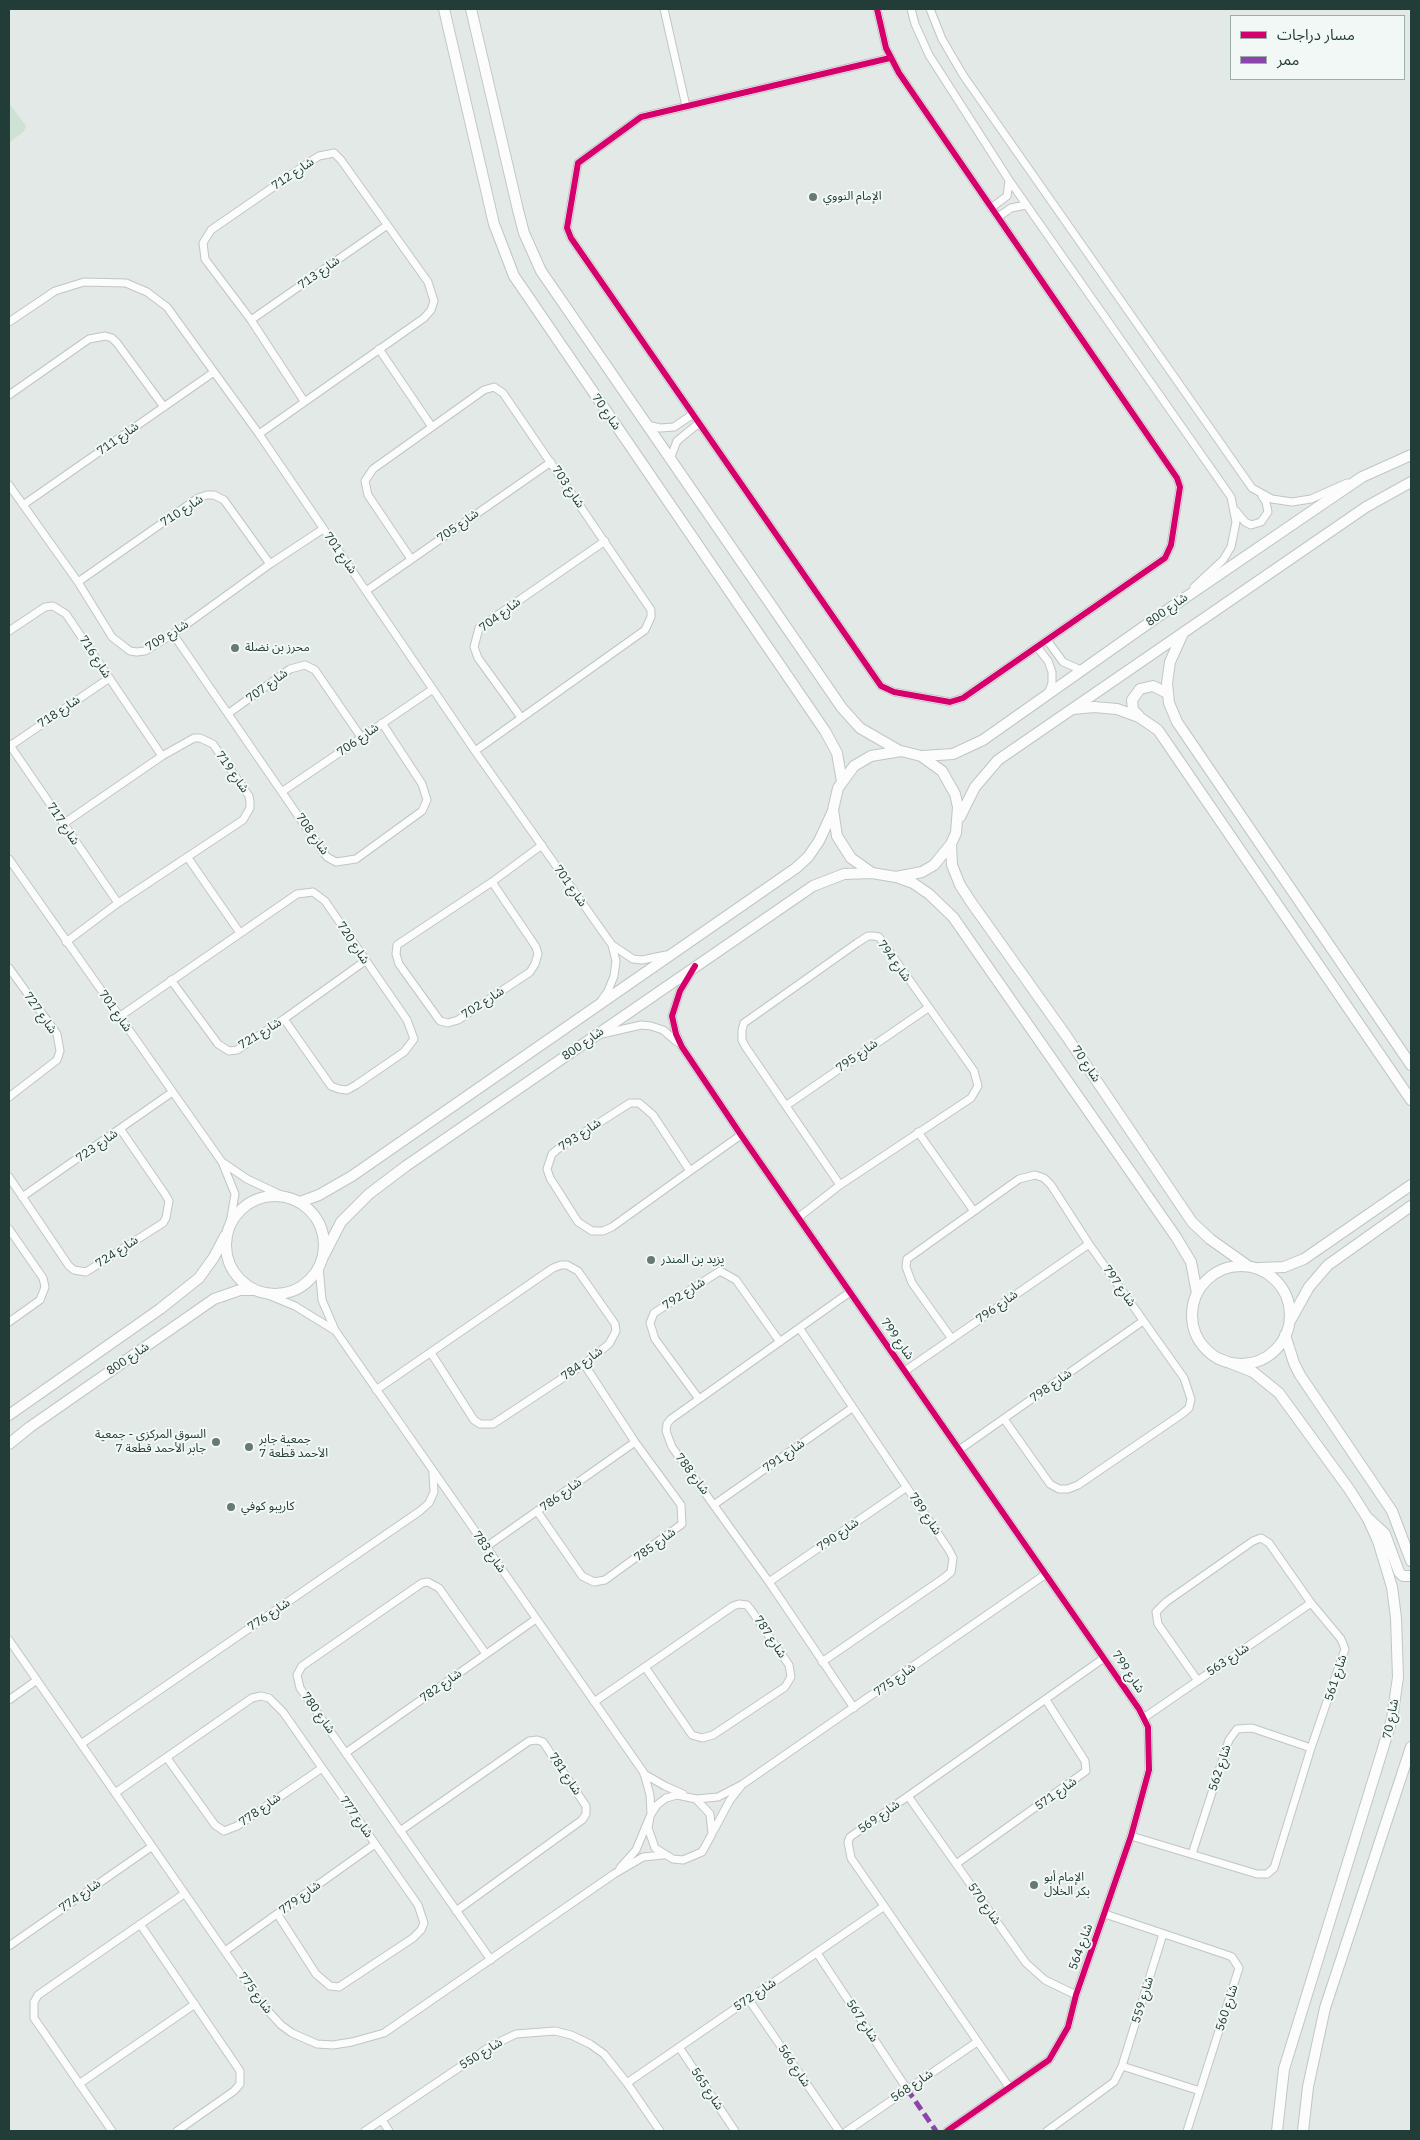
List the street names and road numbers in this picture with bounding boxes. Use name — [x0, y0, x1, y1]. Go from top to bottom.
street label: شارع 712 — [269, 155, 317, 193]
street label: شارع 713 — [295, 253, 343, 293]
street label: شارع 70 — [588, 391, 624, 433]
street label: شارع 711 — [94, 419, 142, 459]
street label: شارع 703 — [549, 463, 587, 511]
street label: شارع 710 — [158, 492, 206, 530]
street label: شارع 705 — [434, 506, 482, 546]
street label: شارع 701 — [320, 529, 360, 577]
street label: شارع 800 — [1143, 590, 1191, 630]
street label: شارع 704 — [477, 595, 523, 635]
street label: شارع 709 — [143, 617, 191, 655]
street label: شارع 716 — [76, 633, 114, 681]
street label: شارع 707 — [243, 666, 291, 706]
street label: شارع 718 — [35, 693, 83, 731]
street label: شارع 706 — [334, 720, 382, 760]
street label: شارع 719 — [212, 748, 252, 796]
street label: شارع 717 — [44, 800, 82, 848]
street label: شارع 708 — [292, 810, 332, 858]
street label: شارع 701 — [550, 862, 590, 910]
street label: شارع 720 — [334, 919, 372, 967]
street label: شارع 794 — [874, 937, 914, 985]
street label: شارع 702 — [459, 984, 507, 1022]
street label: شارع 701 — [95, 987, 135, 1035]
street label: شارع 727 — [20, 989, 60, 1037]
street label: شارع 721 — [236, 1015, 284, 1053]
street label: شارع 800 — [559, 1024, 607, 1064]
street label: شارع 795 — [833, 1036, 881, 1076]
street label: شارع 70 — [1069, 1043, 1103, 1085]
street label: شارع 793 — [556, 1116, 604, 1154]
street label: شارع 723 — [73, 1126, 121, 1166]
street label: شارع 724 — [93, 1233, 141, 1271]
street label: شارع 797 — [1099, 1262, 1139, 1310]
street label: شارع 792 — [660, 1275, 708, 1313]
street label: شارع 796 — [973, 1287, 1021, 1327]
street label: شارع 799 — [877, 1315, 917, 1363]
street label: شارع 800 — [104, 1340, 152, 1378]
street label: شارع 784 — [558, 1344, 606, 1384]
street label: شارع 798 — [1027, 1366, 1075, 1406]
street label: شارع 791 — [760, 1436, 808, 1476]
street label: شارع 788 — [672, 1451, 712, 1497]
street label: شارع 786 — [537, 1475, 585, 1515]
street label: شارع 789 — [906, 1490, 944, 1538]
street label: شارع 790 — [814, 1515, 862, 1555]
street label: شارع 785 — [631, 1525, 679, 1565]
street label: شارع 783 — [469, 1528, 509, 1576]
street label: شارع 776 — [245, 1596, 293, 1634]
street label: شارع 787 — [751, 1613, 789, 1661]
street label: شارع 563 — [1204, 1641, 1252, 1679]
street label: شارع 799 — [1109, 1648, 1147, 1696]
street label: شارع 561 — [1322, 1653, 1350, 1703]
street label: شارع 775 — [871, 1660, 919, 1700]
street label: شارع 782 — [417, 1666, 465, 1706]
street label: شارع 780 — [298, 1689, 338, 1737]
street label: شارع 70 — [1380, 1698, 1402, 1740]
street label: شارع 562 — [1206, 1743, 1234, 1793]
street label: شارع 781 — [546, 1750, 584, 1798]
street label: شارع 571 — [1032, 1774, 1080, 1814]
street label: شارع 778 — [236, 1790, 284, 1830]
street label: شارع 777 — [336, 1793, 376, 1841]
street label: شارع 569 — [855, 1797, 903, 1837]
street label: شارع 774 — [56, 1876, 104, 1916]
street label: شارع 779 — [276, 1878, 324, 1918]
street label: شارع 570 — [964, 1880, 1004, 1928]
street label: شارع 564 — [1066, 1922, 1096, 1972]
street label: شارع 775 — [235, 1970, 275, 2016]
street label: شارع 559 — [1129, 1975, 1157, 2025]
street label: شارع 572 — [731, 1976, 779, 2014]
street label: شارع 560 — [1213, 1983, 1241, 2033]
street label: شارع 567 — [843, 1997, 881, 2045]
street label: شارع 550 — [457, 2035, 505, 2073]
street label: شارع 566 — [775, 2042, 813, 2090]
street label: شارع 565 — [688, 2065, 726, 2113]
street label: شارع 568 — [888, 2067, 936, 2105]

